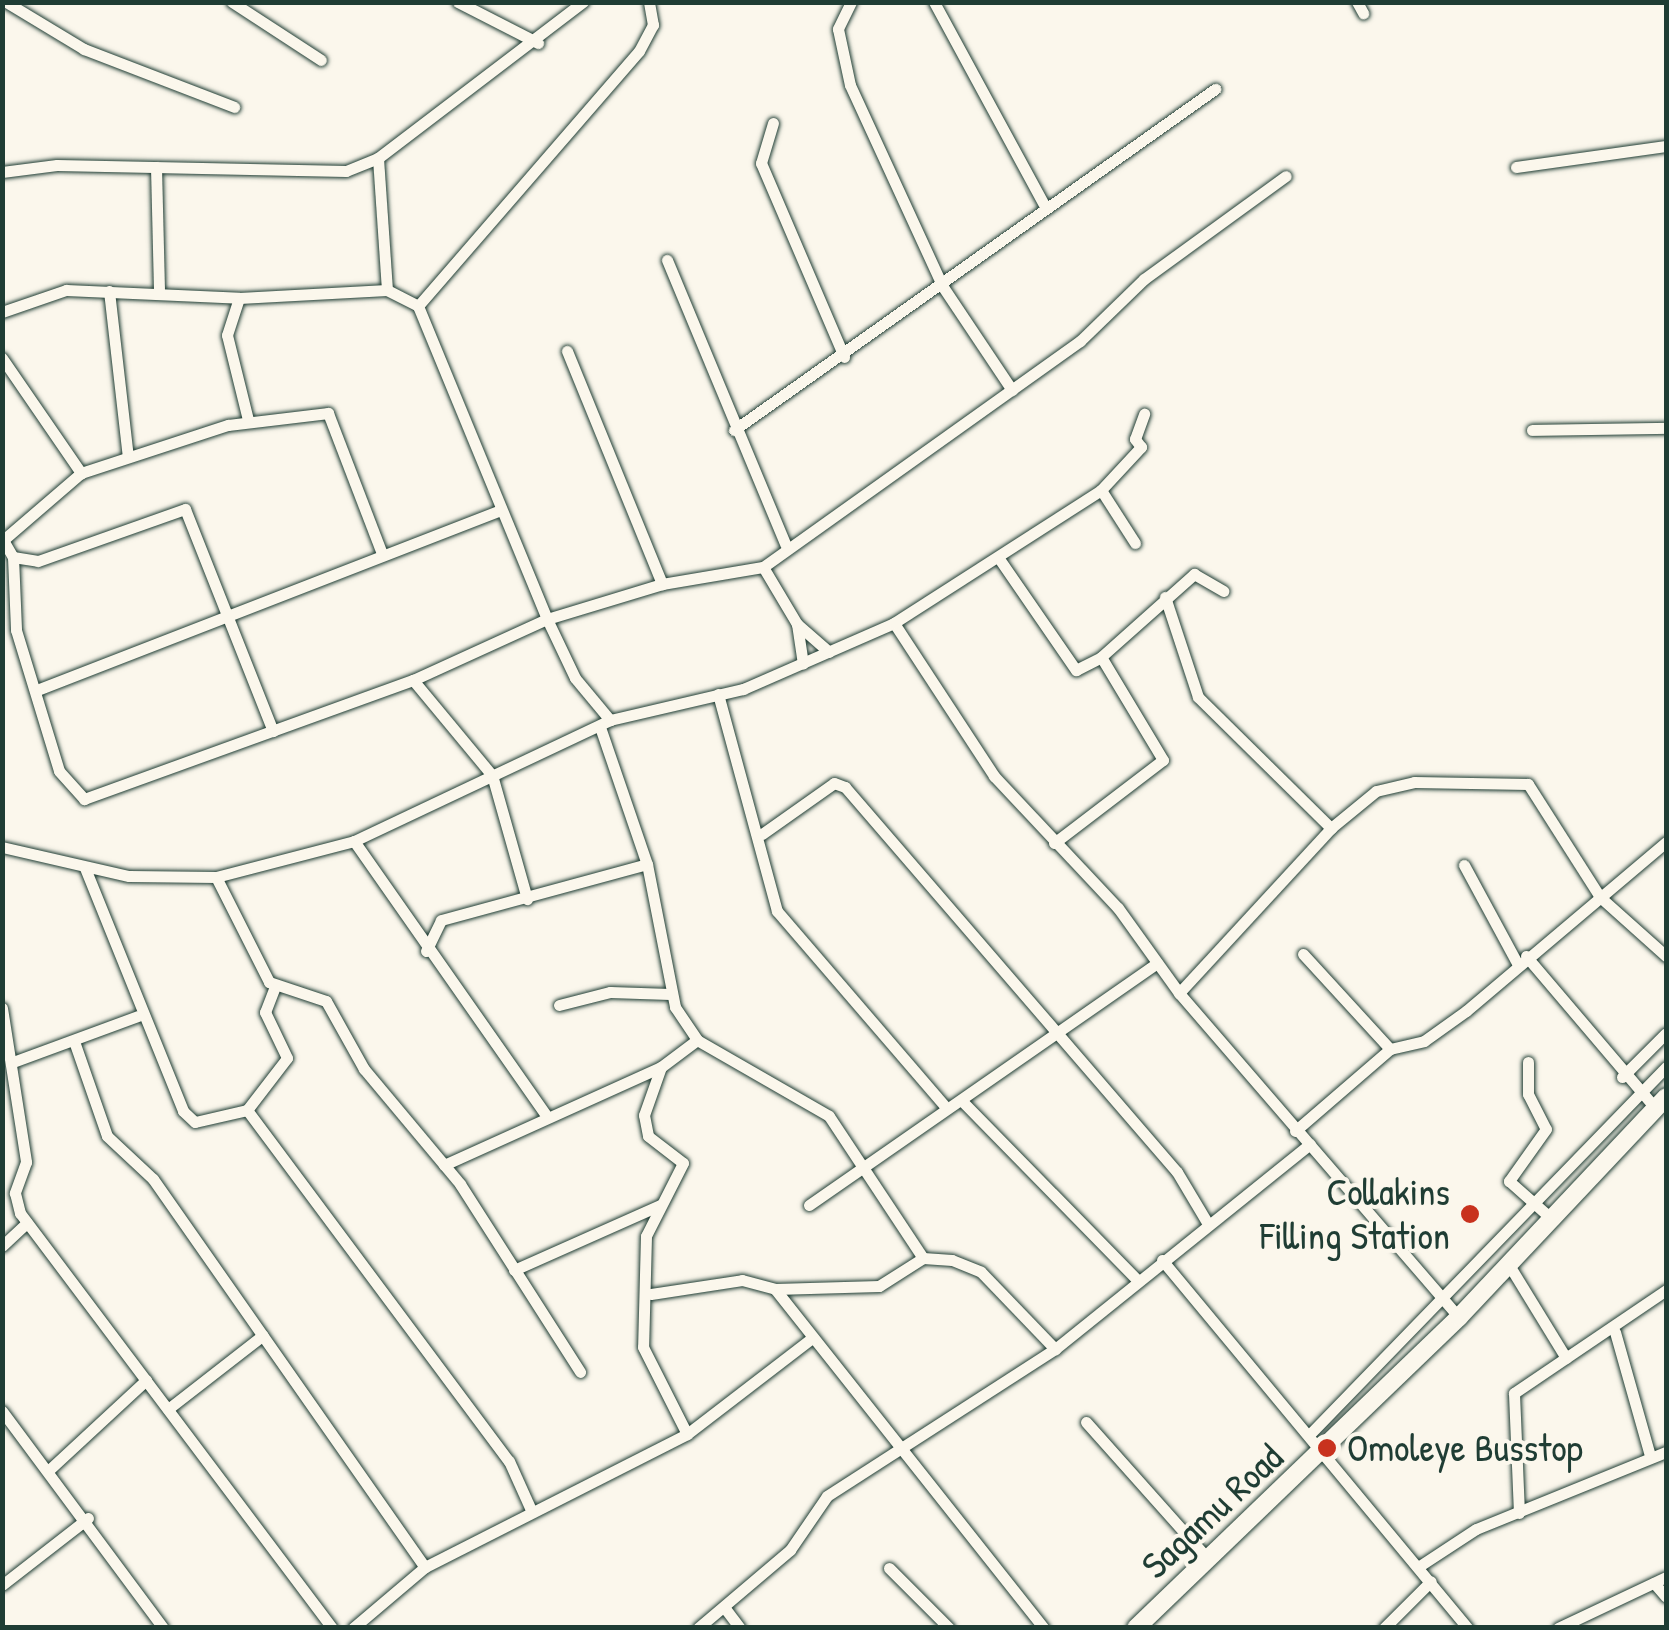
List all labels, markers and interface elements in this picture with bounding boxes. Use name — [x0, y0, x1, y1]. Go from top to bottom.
place label: Collakins Filling Station — [1260, 1169, 1450, 1258]
marker: Collakins Filling Station — [1459, 1203, 1481, 1225]
place label: Omoleye Busstop — [1347, 1425, 1583, 1471]
street label: Sagamu Road — [1132, 1434, 1292, 1588]
marker: Omoleye Busstop — [1316, 1437, 1338, 1459]

